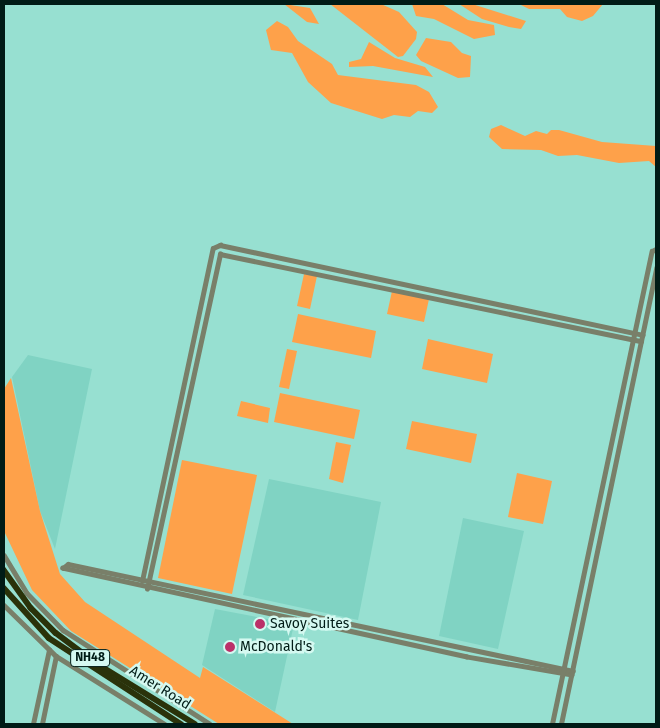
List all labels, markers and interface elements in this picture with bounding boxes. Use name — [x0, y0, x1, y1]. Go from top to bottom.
place label: Savoy Suites — [270, 616, 349, 632]
marker: Savoy Suites — [254, 618, 266, 630]
place label: McDonald's — [240, 639, 312, 655]
marker: McDonald's — [224, 641, 236, 653]
road number: NH48 — [70, 648, 110, 668]
street label: Amer Road — [126, 663, 194, 713]

